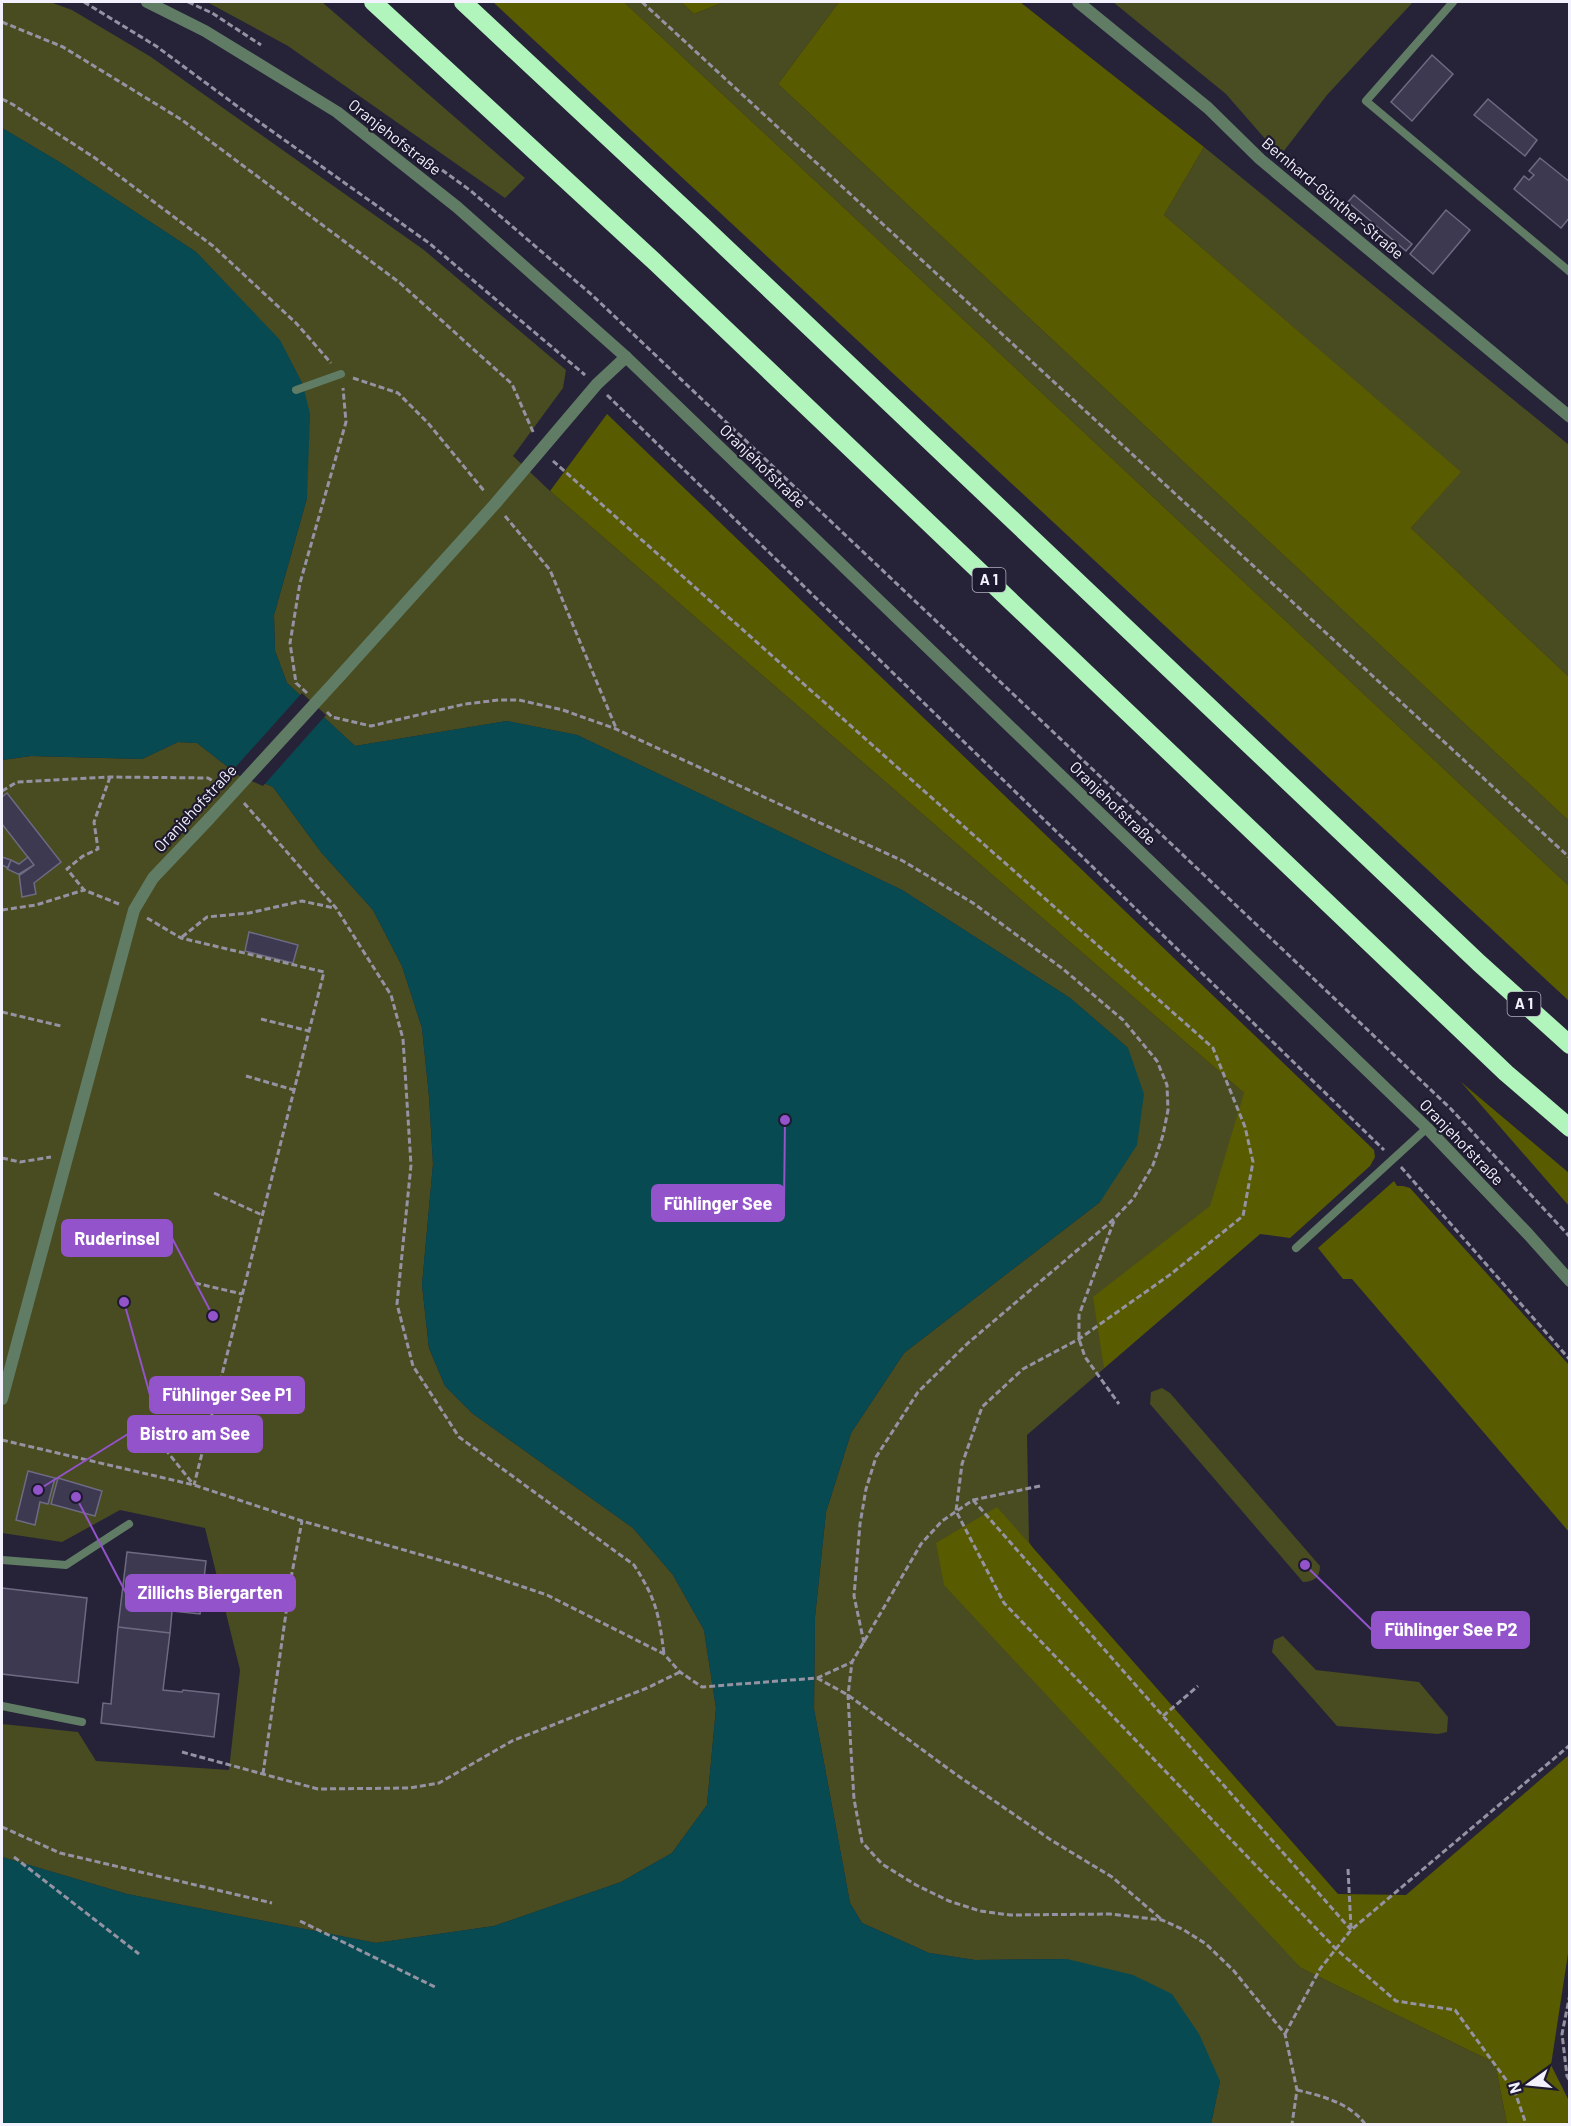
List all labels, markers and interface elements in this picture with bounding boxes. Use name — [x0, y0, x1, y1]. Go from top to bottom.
street label: Oranjehofstraße — [345, 94, 445, 179]
street label: Bernhard-Günther-Straße — [1259, 133, 1408, 262]
street label: Oranjehofstraße — [716, 420, 810, 512]
road number: A 1 — [972, 568, 1006, 592]
street label: Oranjehofstraße — [1066, 757, 1160, 849]
street label: Oranjehofstraße — [149, 760, 240, 855]
road number: A 1 — [1508, 992, 1540, 1016]
street label: Oranjehofstraße — [1416, 1095, 1508, 1189]
callout: Fühlinger See — [652, 1185, 784, 1221]
text: Fühlinger See — [664, 1192, 772, 1214]
callout: Ruderinsel — [62, 1220, 172, 1256]
text: Ruderinsel — [74, 1227, 160, 1249]
callout: Fühlinger See P1 — [150, 1377, 304, 1413]
text: Fühlinger See P1 — [162, 1383, 292, 1405]
callout: Bistro am See — [128, 1416, 262, 1452]
text: Bistro am See — [140, 1422, 250, 1444]
callout: Zillichs Biergarten — [126, 1575, 295, 1611]
text: Zillichs Biergarten — [137, 1581, 283, 1603]
callout: Fühlinger See P2 — [1372, 1612, 1529, 1648]
text: Fühlinger See P2 — [1384, 1618, 1518, 1640]
north arrow — [1499, 2054, 1559, 2114]
text: N — [1503, 2080, 1525, 2096]

